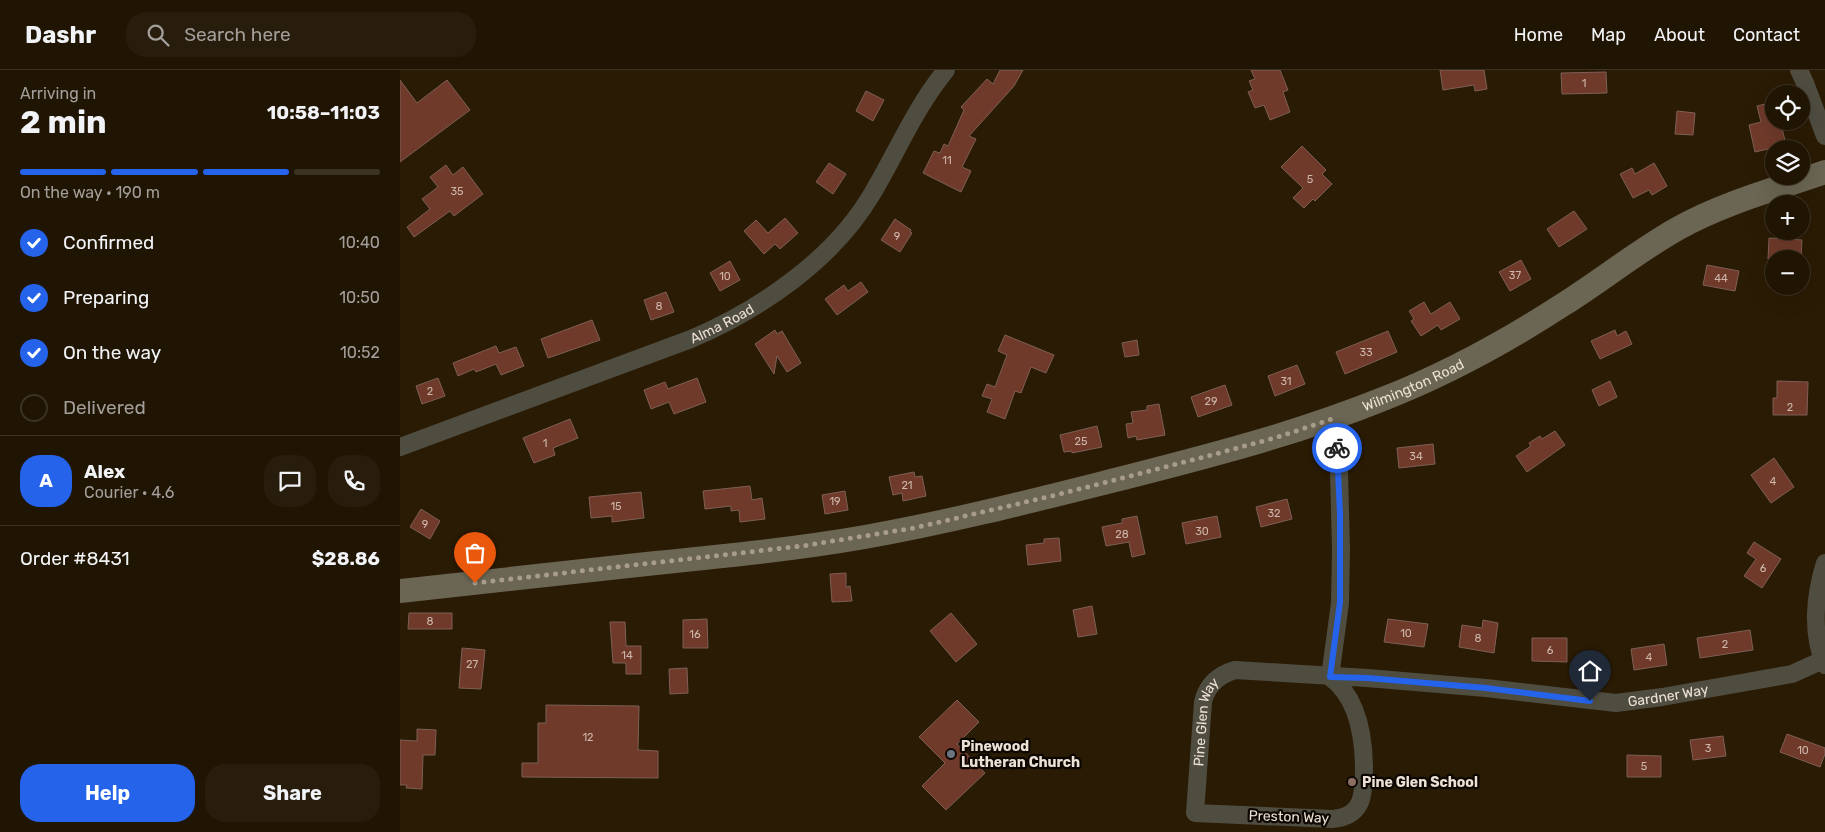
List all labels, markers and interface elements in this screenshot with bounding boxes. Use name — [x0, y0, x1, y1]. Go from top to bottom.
search box — [126, 12, 476, 57]
text: Dashr — [25, 21, 96, 49]
icon: search — [144, 21, 172, 49]
text: Search here — [184, 23, 291, 46]
text: Home — [1514, 24, 1563, 46]
text: Map — [1591, 24, 1626, 46]
text: About — [1654, 24, 1705, 46]
text: Contact — [1733, 24, 1800, 46]
house number: 1 — [1582, 77, 1586, 90]
text: Arriving in — [20, 84, 96, 103]
map controls — [1765, 85, 1810, 295]
button: locate — [1765, 85, 1810, 130]
text: 10:58–11:03 — [267, 101, 380, 124]
text: 2 min — [20, 103, 107, 141]
button: layers — [1765, 140, 1810, 185]
house number: 11 — [942, 154, 952, 167]
house number: 5 — [1307, 173, 1314, 186]
text: On the way · 190 m — [20, 183, 160, 202]
house number: 35 — [450, 185, 464, 198]
button: + — [1765, 195, 1810, 240]
icon: check — [20, 229, 48, 257]
house number: 9 — [894, 230, 900, 243]
text: Confirmed — [63, 231, 154, 254]
text: 10:40 — [339, 233, 380, 252]
button: − — [1765, 250, 1810, 295]
house number: 37 — [1509, 269, 1521, 282]
house number: 10 — [719, 270, 731, 283]
house number: 44 — [1714, 272, 1728, 285]
icon: check — [20, 284, 48, 312]
text: Preparing — [63, 286, 149, 309]
text: 10:50 — [339, 288, 380, 307]
house number: 8 — [656, 300, 663, 313]
street label: Alma Road — [687, 300, 757, 347]
icon: check — [20, 339, 48, 367]
text: On the way — [63, 341, 161, 364]
text: 10:52 — [340, 343, 380, 362]
house number: 33 — [1359, 346, 1373, 359]
street label: Wilmington Road — [1360, 355, 1467, 415]
house number: 31 — [1280, 375, 1292, 388]
house number: 2 — [427, 385, 433, 398]
house number: 29 — [1205, 395, 1217, 408]
text: Delivered — [63, 396, 146, 419]
house number: 2 — [1787, 401, 1793, 414]
courier — [1312, 423, 1362, 473]
icon: bike — [1323, 434, 1351, 462]
house number: 25 — [1075, 435, 1088, 448]
house number: 1 — [543, 437, 547, 450]
house number: 34 — [1409, 450, 1423, 463]
button: chat — [264, 455, 316, 507]
button: phone — [328, 455, 380, 507]
text: Alex — [84, 460, 125, 483]
text: A — [39, 469, 53, 492]
house number: 4 — [1770, 475, 1777, 488]
house number: 21 — [901, 479, 913, 492]
text: Courier · 4.6 — [84, 483, 174, 502]
house number: 19 — [829, 495, 841, 508]
house number: 15 — [610, 500, 622, 513]
house number: 32 — [1267, 507, 1281, 520]
house number: 9 — [422, 518, 428, 531]
house number: 30 — [1195, 525, 1209, 538]
house number: 28 — [1115, 528, 1129, 541]
pin — [454, 532, 496, 583]
icon: bag — [461, 539, 489, 567]
text: Order #8431 — [20, 547, 130, 570]
text: $28.86 — [312, 547, 380, 570]
house number: 6 — [1760, 562, 1767, 575]
house number: 8 — [427, 615, 434, 628]
house number: 10 — [1400, 627, 1412, 640]
house number: 16 — [689, 628, 701, 641]
house number: 8 — [1475, 632, 1482, 645]
house number: 2 — [1722, 638, 1728, 651]
house number: 6 — [1547, 644, 1554, 657]
house number: 14 — [621, 649, 633, 662]
pin — [1569, 650, 1611, 701]
house number: 4 — [1646, 651, 1653, 664]
icon: home — [1576, 657, 1604, 685]
house number: 27 — [466, 658, 478, 671]
street label: Pine Glen Way — [1190, 674, 1222, 767]
street label: Gardner Way — [1627, 680, 1710, 710]
house number: 12 — [582, 731, 594, 744]
place label: Pinewood Lutheran Church — [961, 738, 1080, 771]
house number: 3 — [1705, 742, 1712, 755]
house number: 10 — [1797, 744, 1809, 757]
marker: Pinewood Lutheran Church — [945, 748, 957, 760]
house number: 5 — [1641, 760, 1648, 773]
button: Help — [20, 764, 195, 822]
button: Share — [205, 764, 380, 822]
place label: Pine Glen School — [1362, 774, 1478, 791]
marker: Pine Glen School — [1346, 776, 1358, 788]
street label: Preston Way — [1248, 807, 1330, 827]

